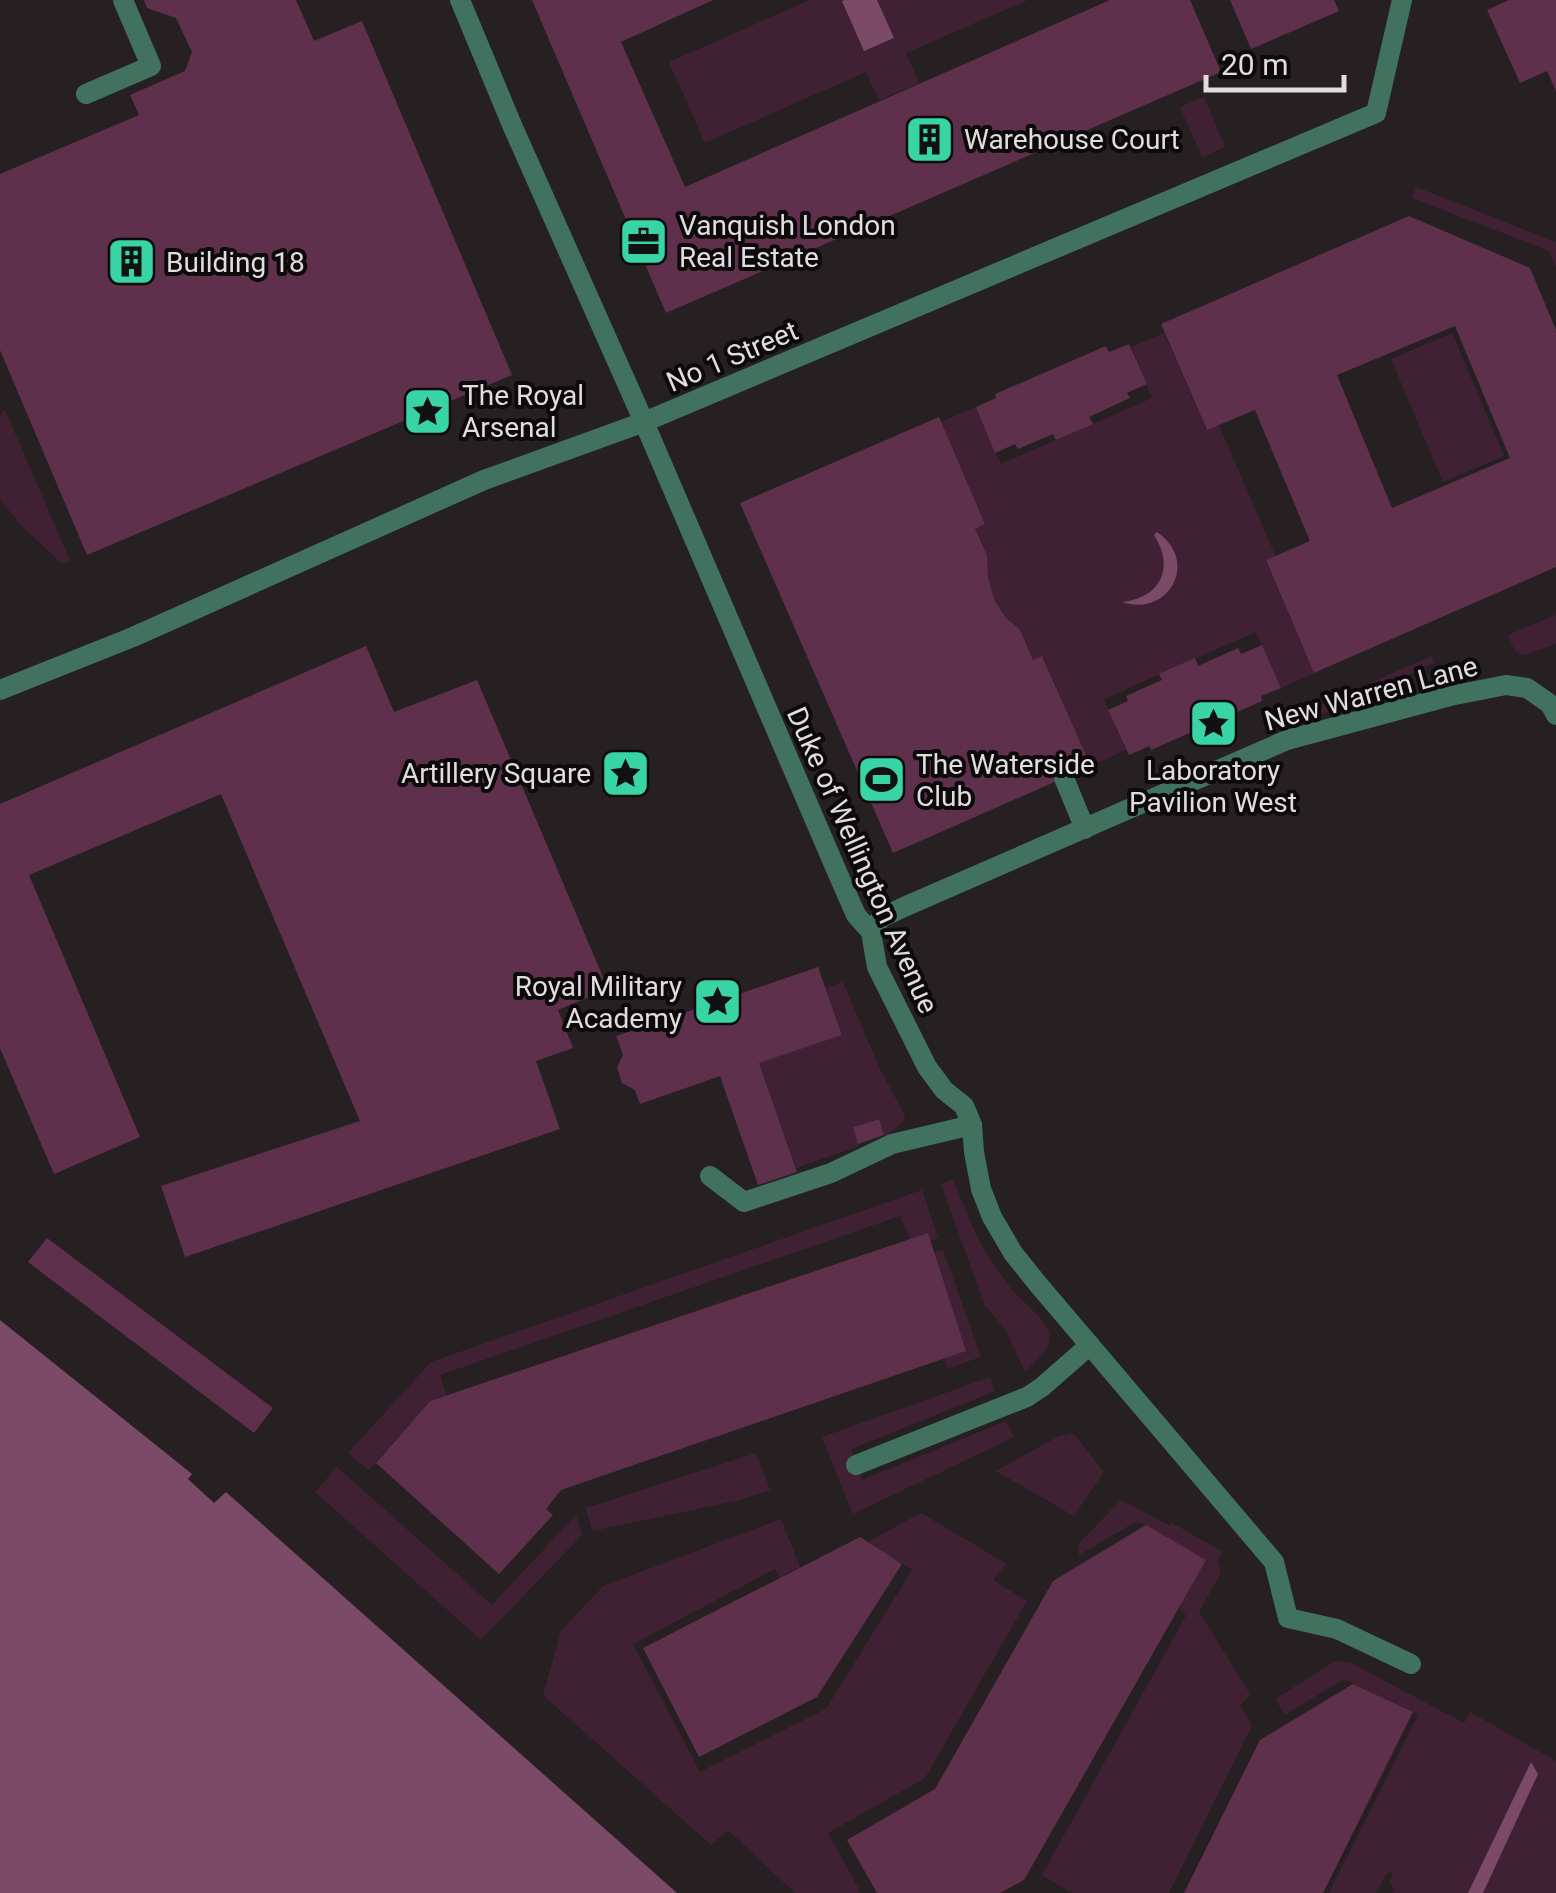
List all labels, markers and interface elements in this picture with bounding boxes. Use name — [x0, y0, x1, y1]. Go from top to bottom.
scale bar — [1206, 30, 1344, 92]
text: 20 m — [1221, 47, 1288, 82]
building icon: Warehouse Court — [903, 113, 955, 165]
place label: Warehouse Court — [964, 123, 1180, 156]
place label: Vanquish London Real Estate — [679, 209, 896, 274]
office icon: Vanquish London Real Estate — [618, 215, 670, 267]
building icon: Building 18 — [105, 236, 157, 288]
place label: Building 18 — [166, 246, 305, 279]
street label: No 1 Street — [662, 314, 803, 399]
place label: The Royal Arsenal — [462, 379, 584, 444]
place icon: The Royal Arsenal — [401, 385, 453, 437]
street label: New Warren Lane — [1261, 649, 1481, 738]
place icon: Laboratory Pavilion West — [1187, 697, 1239, 749]
street label: Duke of Wellington Avenue — [780, 702, 945, 1019]
place icon: Artillery Square — [600, 747, 652, 799]
place label: The Waterside Club — [916, 748, 1095, 813]
sports icon: The Waterside Club — [855, 754, 907, 806]
place label: Laboratory Pavilion West — [1129, 754, 1297, 819]
place label: Artillery Square — [401, 757, 591, 790]
place label: Royal Military Academy — [515, 970, 682, 1035]
place icon: Royal Military Academy — [691, 976, 743, 1028]

